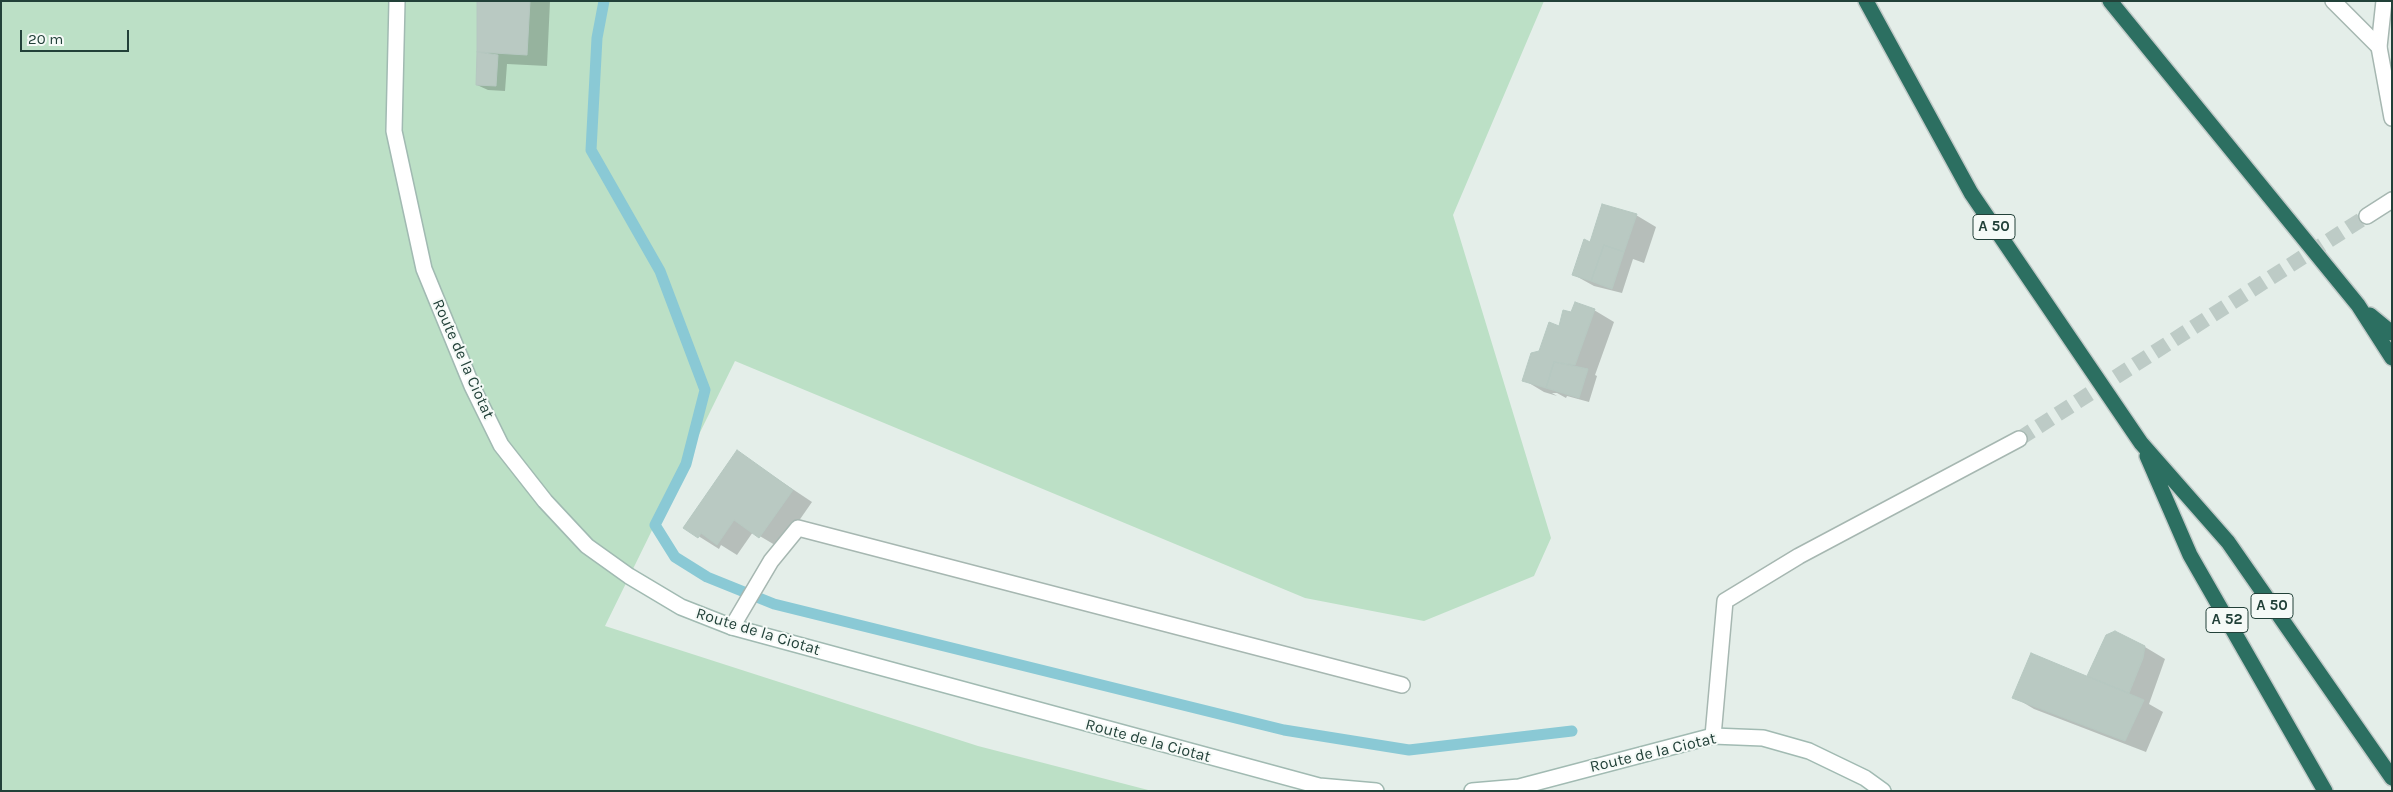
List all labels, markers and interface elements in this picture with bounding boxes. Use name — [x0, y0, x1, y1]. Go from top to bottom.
scale bar — [22, 20, 131, 52]
text: 20 m — [28, 30, 63, 48]
road number: A 50 — [1973, 214, 2015, 240]
street label: Route de la Ciotat — [428, 296, 498, 422]
road number: A 50 — [2251, 594, 2293, 618]
street label: Route de la Ciotat — [694, 604, 822, 660]
road number: A 52 — [2206, 608, 2248, 632]
street label: Route de la Ciotat — [1083, 715, 1213, 767]
street label: Route de la Ciotat — [1588, 729, 1718, 777]

